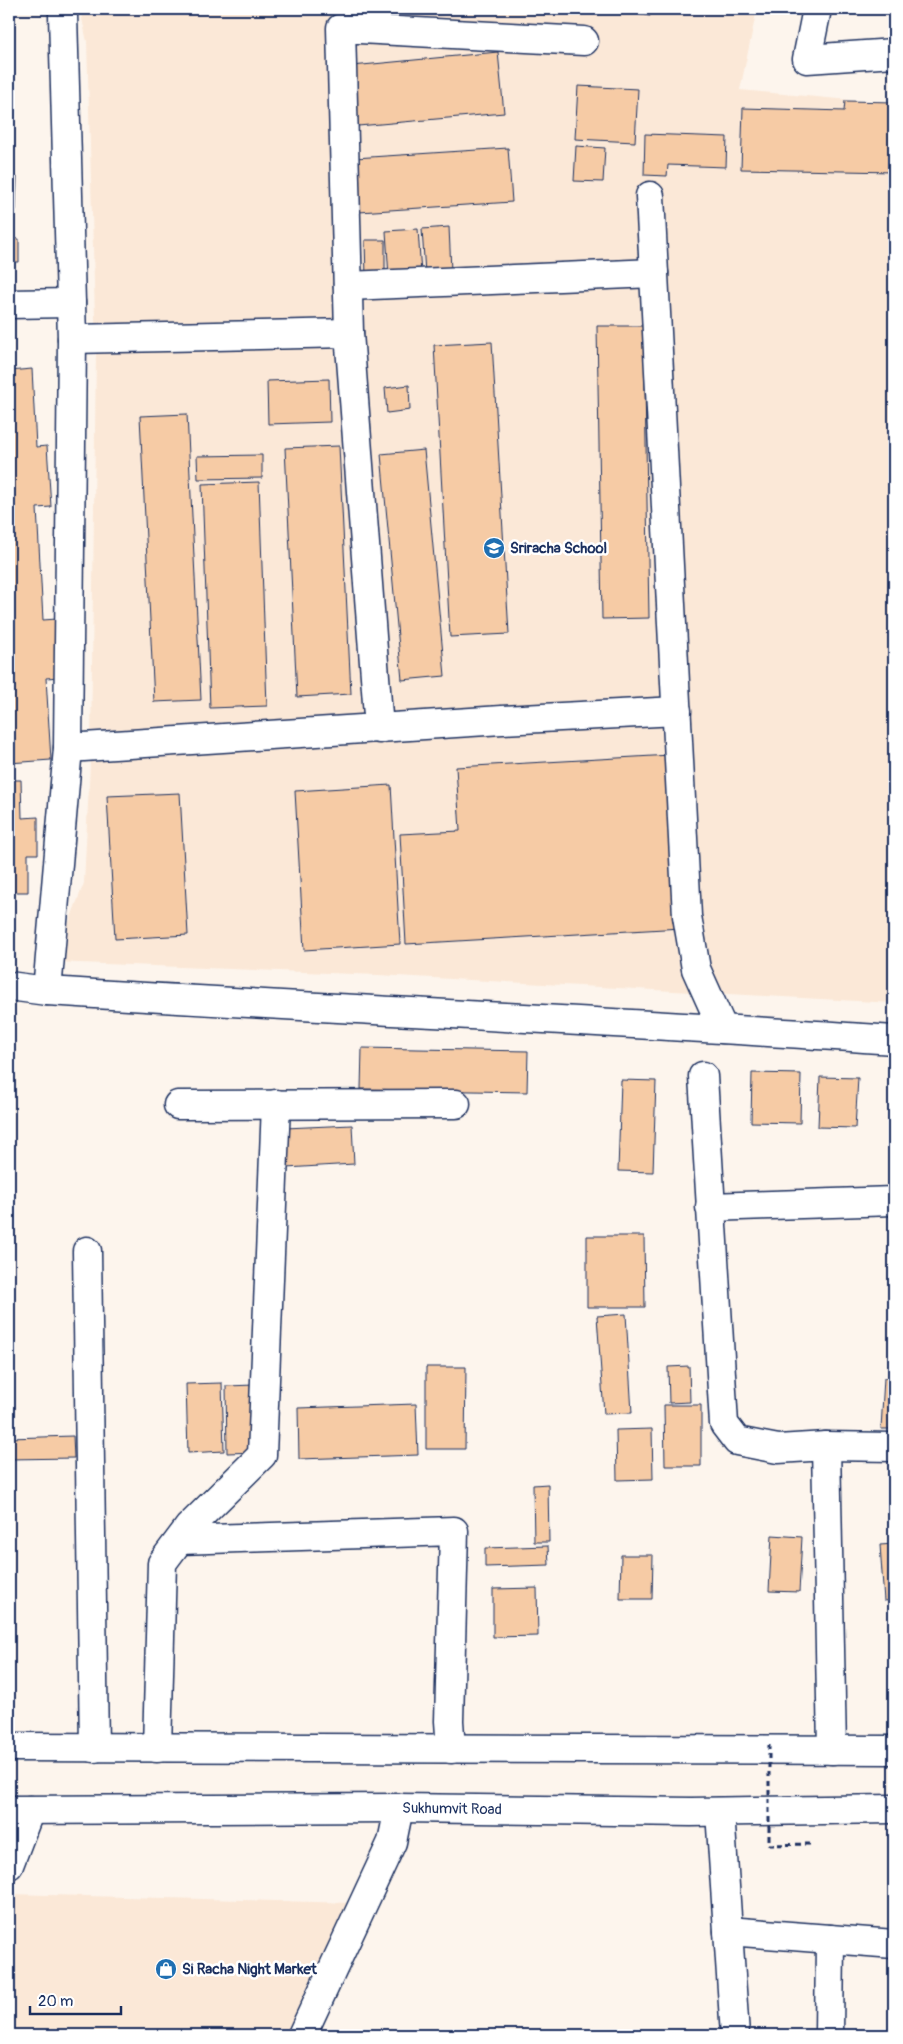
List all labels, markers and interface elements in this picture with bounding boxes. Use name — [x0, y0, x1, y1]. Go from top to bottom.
school or university icon: Sriracha School — [482, 536, 506, 560]
place label: Sriracha School — [510, 539, 607, 558]
street label: Sukhumvit Road — [402, 1799, 502, 1819]
shop icon: Si Racha Night Market — [154, 1957, 178, 1981]
place label: Si Racha Night Market — [182, 1960, 318, 1979]
scale bar — [30, 1984, 121, 2016]
text: 20 m — [38, 1992, 73, 2011]

